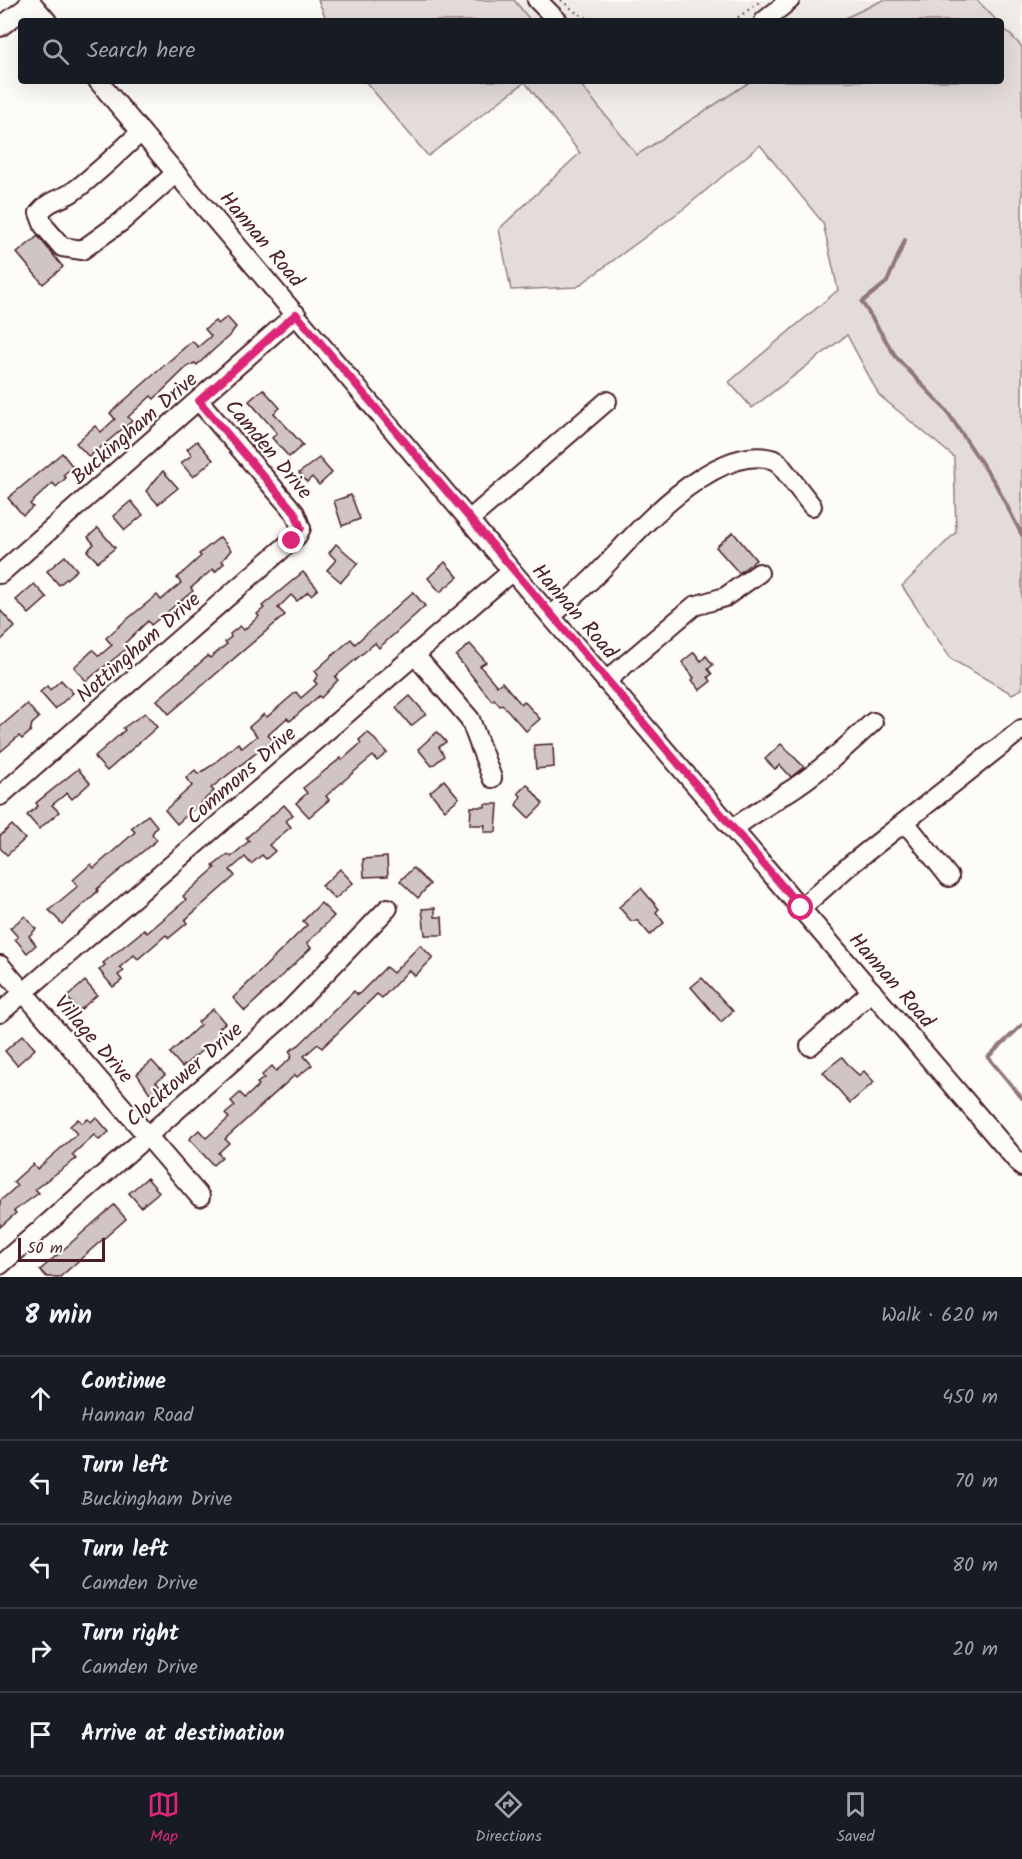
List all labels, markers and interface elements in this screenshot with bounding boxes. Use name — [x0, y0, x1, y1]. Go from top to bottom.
search box — [18, 18, 1004, 84]
text: Search here — [87, 34, 195, 69]
icon: search — [39, 35, 72, 68]
street label: Hannan Road — [210, 184, 312, 296]
street label: Buckingham Drive — [64, 364, 206, 494]
street label: Camden Drive — [216, 392, 320, 508]
route end — [278, 527, 304, 553]
street label: Hannan Road — [523, 557, 625, 668]
street label: Nottingham Drive — [69, 584, 209, 712]
street label: Commons Drive — [179, 718, 305, 834]
route start — [787, 894, 813, 920]
street label: Hannan Road — [840, 926, 942, 1037]
street label: Village Drive — [45, 988, 141, 1092]
street label: Clocktower Drive — [119, 1014, 252, 1136]
scale bar — [18, 1235, 105, 1262]
text: 50 m — [27, 1236, 63, 1261]
text: 8 min — [24, 1295, 92, 1337]
text: Walk · 620 m — [881, 1300, 998, 1332]
text: Continue — [81, 1365, 166, 1400]
icon: ahead — [24, 1382, 57, 1415]
text: 450 m — [942, 1382, 998, 1414]
text: Hannan Road — [81, 1400, 193, 1432]
text: Turn left — [81, 1449, 168, 1484]
icon: left — [24, 1466, 57, 1499]
text: 70 m — [955, 1466, 998, 1498]
text: Buckingham Drive — [81, 1484, 232, 1516]
text: Turn left — [81, 1533, 168, 1568]
icon: left — [24, 1550, 57, 1583]
text: 80 m — [952, 1550, 998, 1582]
text: Camden Drive — [81, 1568, 198, 1600]
text: Turn right — [81, 1617, 179, 1652]
icon: right — [24, 1634, 57, 1667]
text: 20 m — [952, 1634, 998, 1666]
text: Camden Drive — [81, 1652, 198, 1684]
text: Arrive at destination — [81, 1717, 284, 1752]
icon: arrive — [24, 1718, 57, 1751]
tab: Map — [147, 1788, 180, 1849]
tab: Directions — [475, 1788, 542, 1849]
tab: Saved — [837, 1788, 875, 1849]

